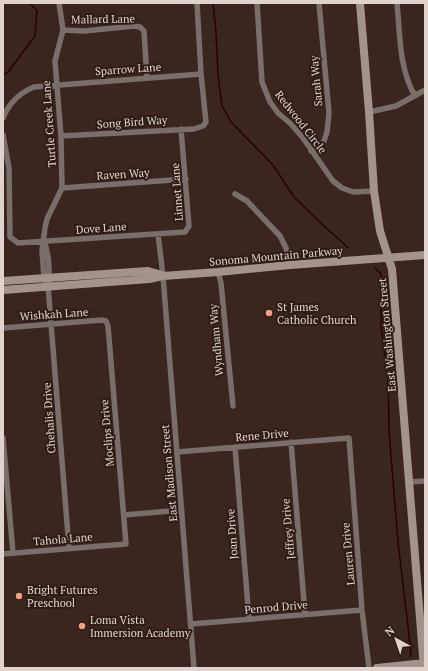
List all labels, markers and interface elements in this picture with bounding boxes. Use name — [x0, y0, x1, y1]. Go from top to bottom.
street label: Mallard Lane — [71, 11, 136, 27]
street label: Sarah Way — [307, 55, 325, 107]
street label: Sparrow Lane — [94, 60, 162, 78]
street label: Turtle Creek Lane — [39, 80, 59, 168]
street label: Redwood Circle — [272, 88, 330, 157]
street label: Song Bird Way — [96, 113, 168, 131]
street label: Linnet Lane — [168, 162, 186, 222]
street label: Raven Way — [96, 165, 151, 183]
street label: Dove Lane — [75, 219, 127, 237]
street label: Sonoma Mountain Parkway — [209, 243, 344, 269]
street label: East Washington Street — [375, 278, 399, 392]
place label: St James Catholic Church — [277, 300, 357, 327]
street label: Wyndham Way — [206, 303, 226, 377]
street label: Wishkah Lane — [19, 305, 89, 323]
marker: St James Catholic Church — [264, 308, 274, 318]
street label: Chehalis Drive — [39, 381, 58, 454]
street label: Moclips Drive — [97, 398, 117, 467]
street label: East Madison Street — [158, 424, 180, 522]
street label: Rene Drive — [235, 426, 290, 444]
street label: Jeffrey Drive — [278, 498, 298, 560]
street label: Joan Drive — [223, 508, 241, 560]
street label: Lauren Drive — [338, 521, 358, 586]
street label: Tahola Lane — [33, 529, 94, 549]
place label: Bright Futures Preschool — [27, 583, 98, 610]
marker: Bright Futures Preschool — [14, 591, 24, 601]
street label: Penrod Drive — [244, 597, 309, 617]
place label: Loma Vista Immersion Academy — [90, 613, 191, 640]
north arrow — [376, 619, 416, 659]
marker: Loma Vista Immersion Academy — [77, 621, 87, 631]
text: N — [382, 623, 398, 639]

